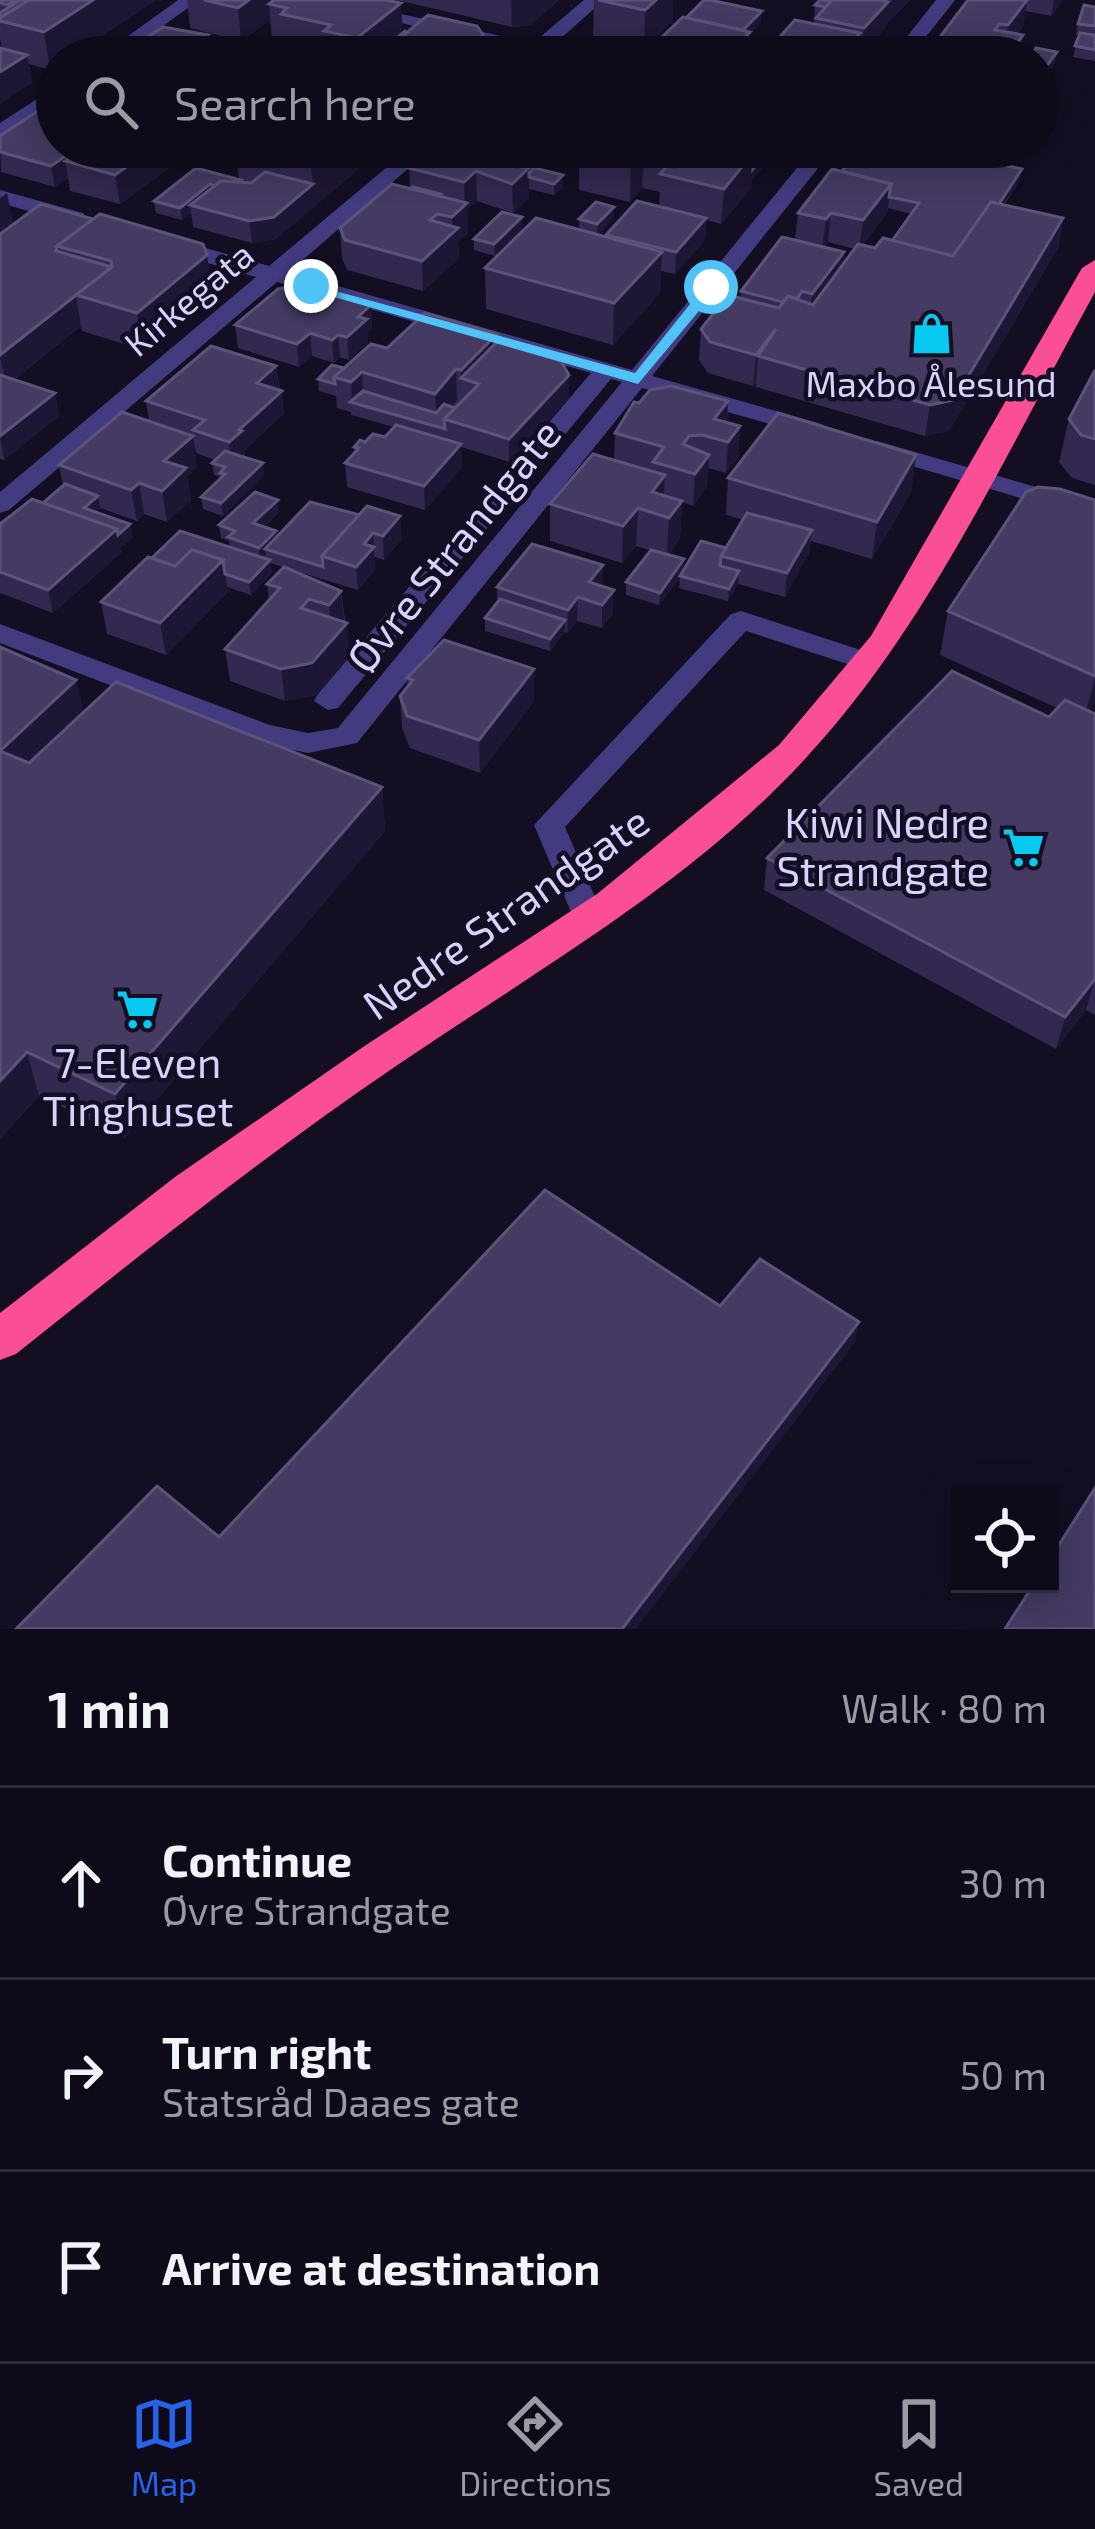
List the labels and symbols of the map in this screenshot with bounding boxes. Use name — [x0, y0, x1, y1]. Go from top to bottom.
street label: Kirkegata — [115, 232, 261, 364]
route end — [284, 259, 338, 313]
route start — [684, 260, 738, 314]
shop icon: Maxbo Ålesund — [908, 311, 954, 357]
place label: Maxbo Ålesund — [805, 361, 1057, 404]
street label: Øvre Strandgate — [335, 408, 570, 681]
street label: Nedre Strandgate — [352, 794, 657, 1028]
place label: Kiwi Nedre Strandgate — [776, 796, 989, 894]
supermarket icon: Kiwi Nedre Strandgate — [1000, 824, 1046, 870]
supermarket icon: 7-Eleven Tinghuset — [115, 986, 161, 1032]
place label: 7-Eleven Tinghuset — [43, 1036, 233, 1134]

